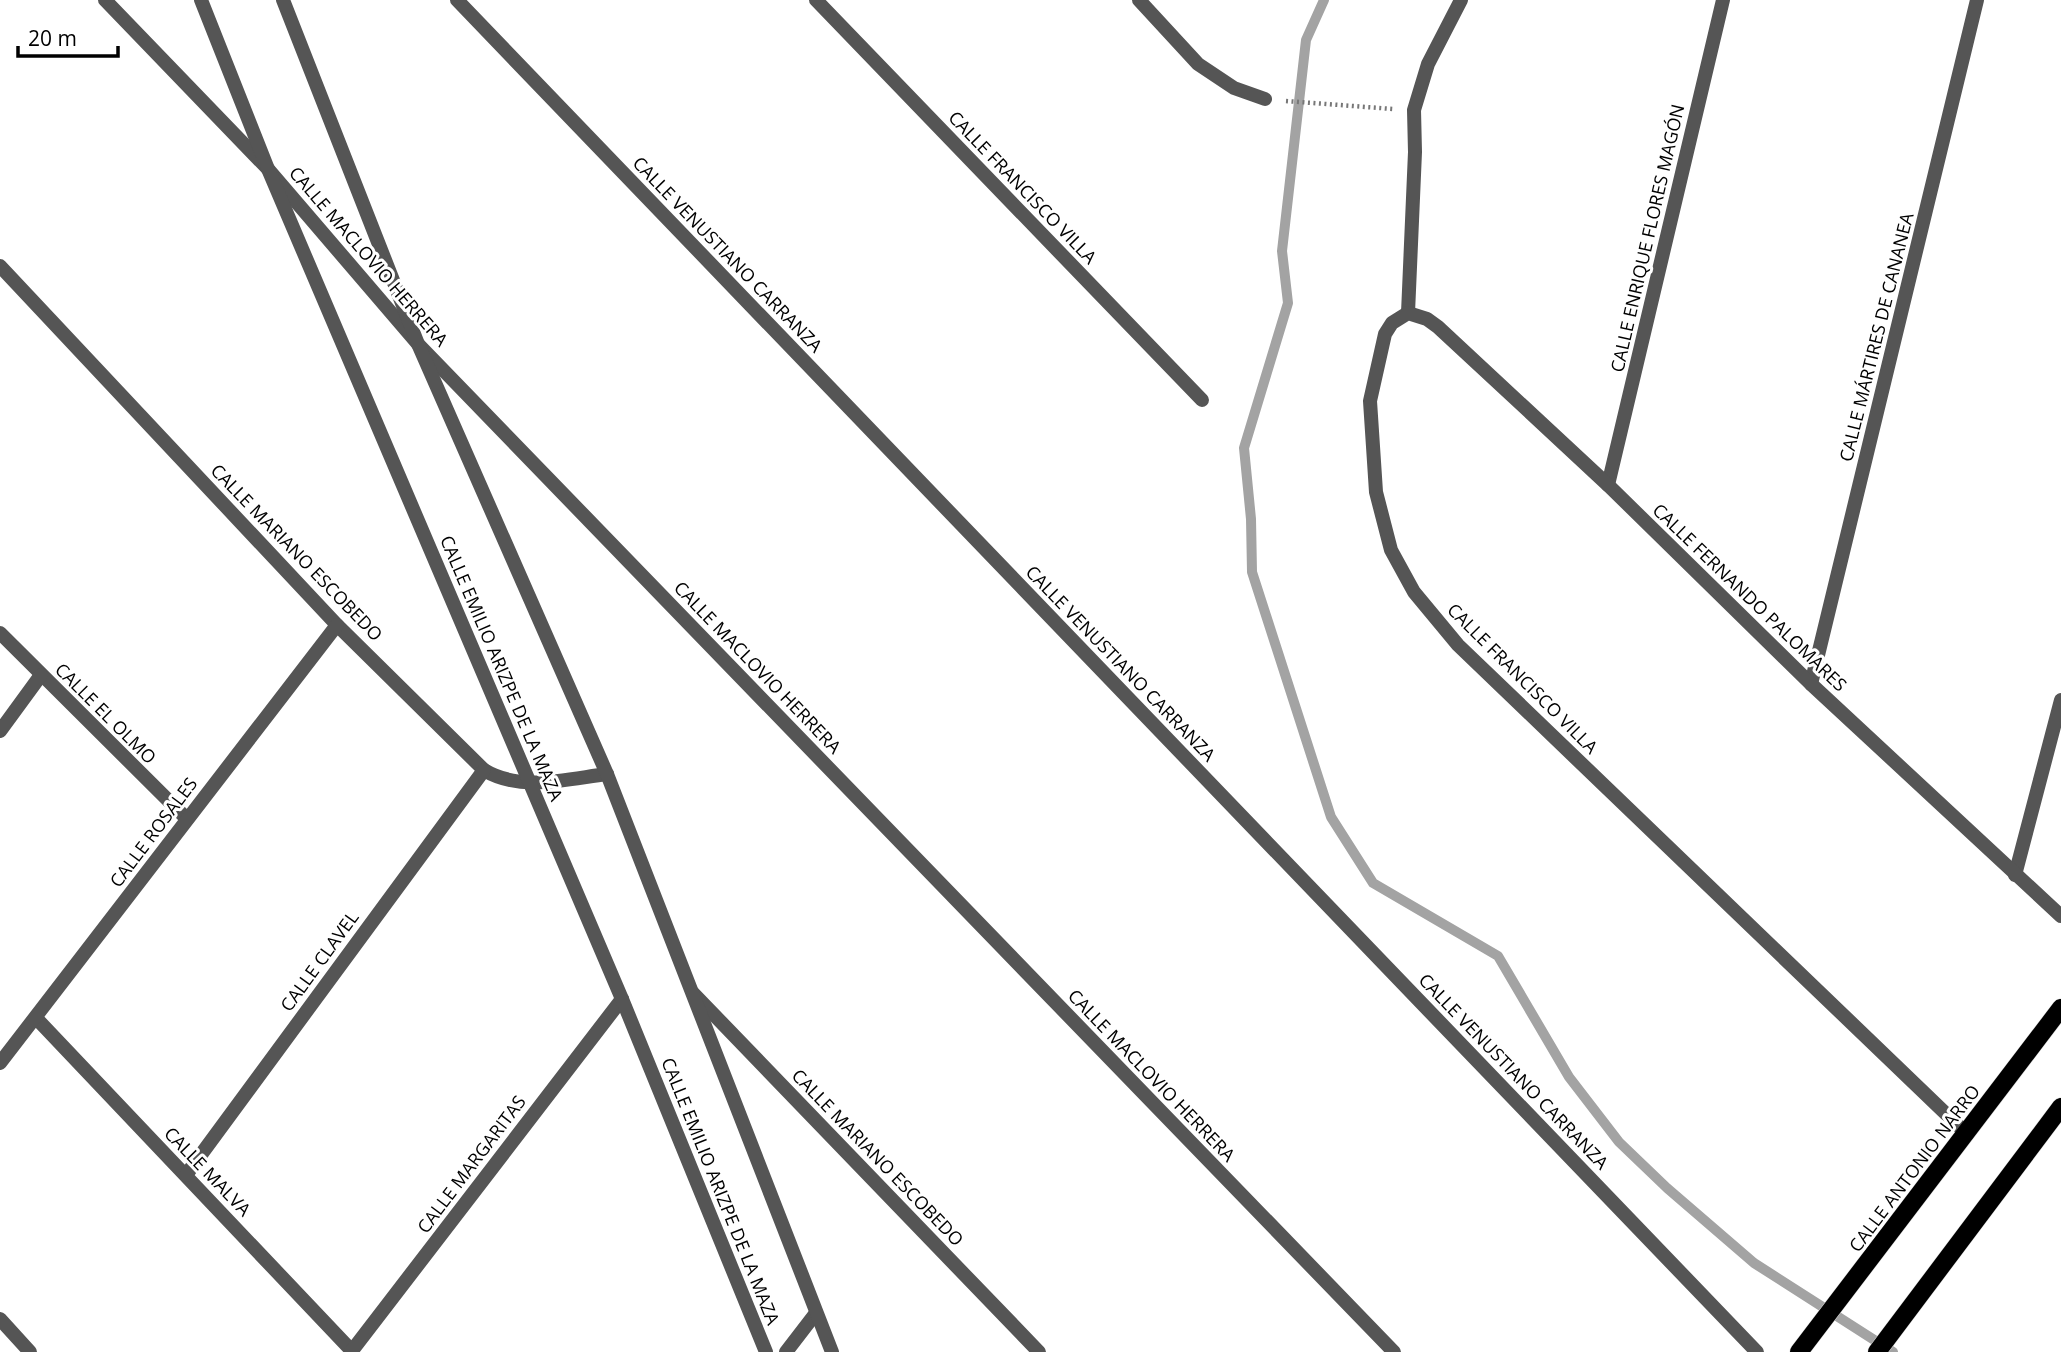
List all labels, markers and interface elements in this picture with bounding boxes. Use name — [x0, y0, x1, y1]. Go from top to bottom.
scale bar — [18, 14, 117, 58]
text: 20 m — [28, 24, 77, 52]
street label: CALLE ENRIQUE FLORES MAGÓN — [1604, 102, 1690, 374]
street label: CALLE FRANCISCO VILLA — [944, 105, 1103, 269]
street label: CALLE VENUSTIANO CARRANZA — [628, 151, 829, 358]
street label: CALLE MACLOVIO HERRERA — [284, 161, 454, 351]
street label: CALLE MÁRTIRES DE CANANEA — [1833, 209, 1919, 464]
street label: CALLE MARIANO ESCOBEDO — [206, 458, 388, 646]
street label: CALLE FERNANDO PALOMARES — [1648, 498, 1852, 696]
street label: CALLE EMILIO ARIZPE DE LA MAZA — [435, 532, 569, 805]
street label: CALLE VENUSTIANO CARRANZA — [1021, 560, 1222, 767]
street label: CALLE MACLOVIO HERRERA — [669, 576, 847, 759]
street label: CALLE FRANCISCO VILLA — [1442, 597, 1604, 759]
street label: CALLE EL OLMO — [50, 657, 162, 769]
street label: CALLE ROSALES — [104, 772, 202, 892]
street label: CALLE CLAVEL — [274, 906, 364, 1016]
street label: CALLE VENUSTIANO CARRANZA — [1414, 968, 1615, 1175]
street label: CALLE MACLOVIO HERRERA — [1063, 984, 1241, 1167]
street label: CALLE EMILIO ARIZPE DE LA MAZA — [656, 1054, 786, 1329]
street label: CALLE MARIANO ESCOBEDO — [787, 1063, 969, 1251]
street label: CALLE ANTONIO NARRO — [1843, 1080, 1985, 1256]
street label: CALLE MARGARITAS — [411, 1090, 531, 1238]
street label: CALLE MALVA — [159, 1121, 257, 1221]

